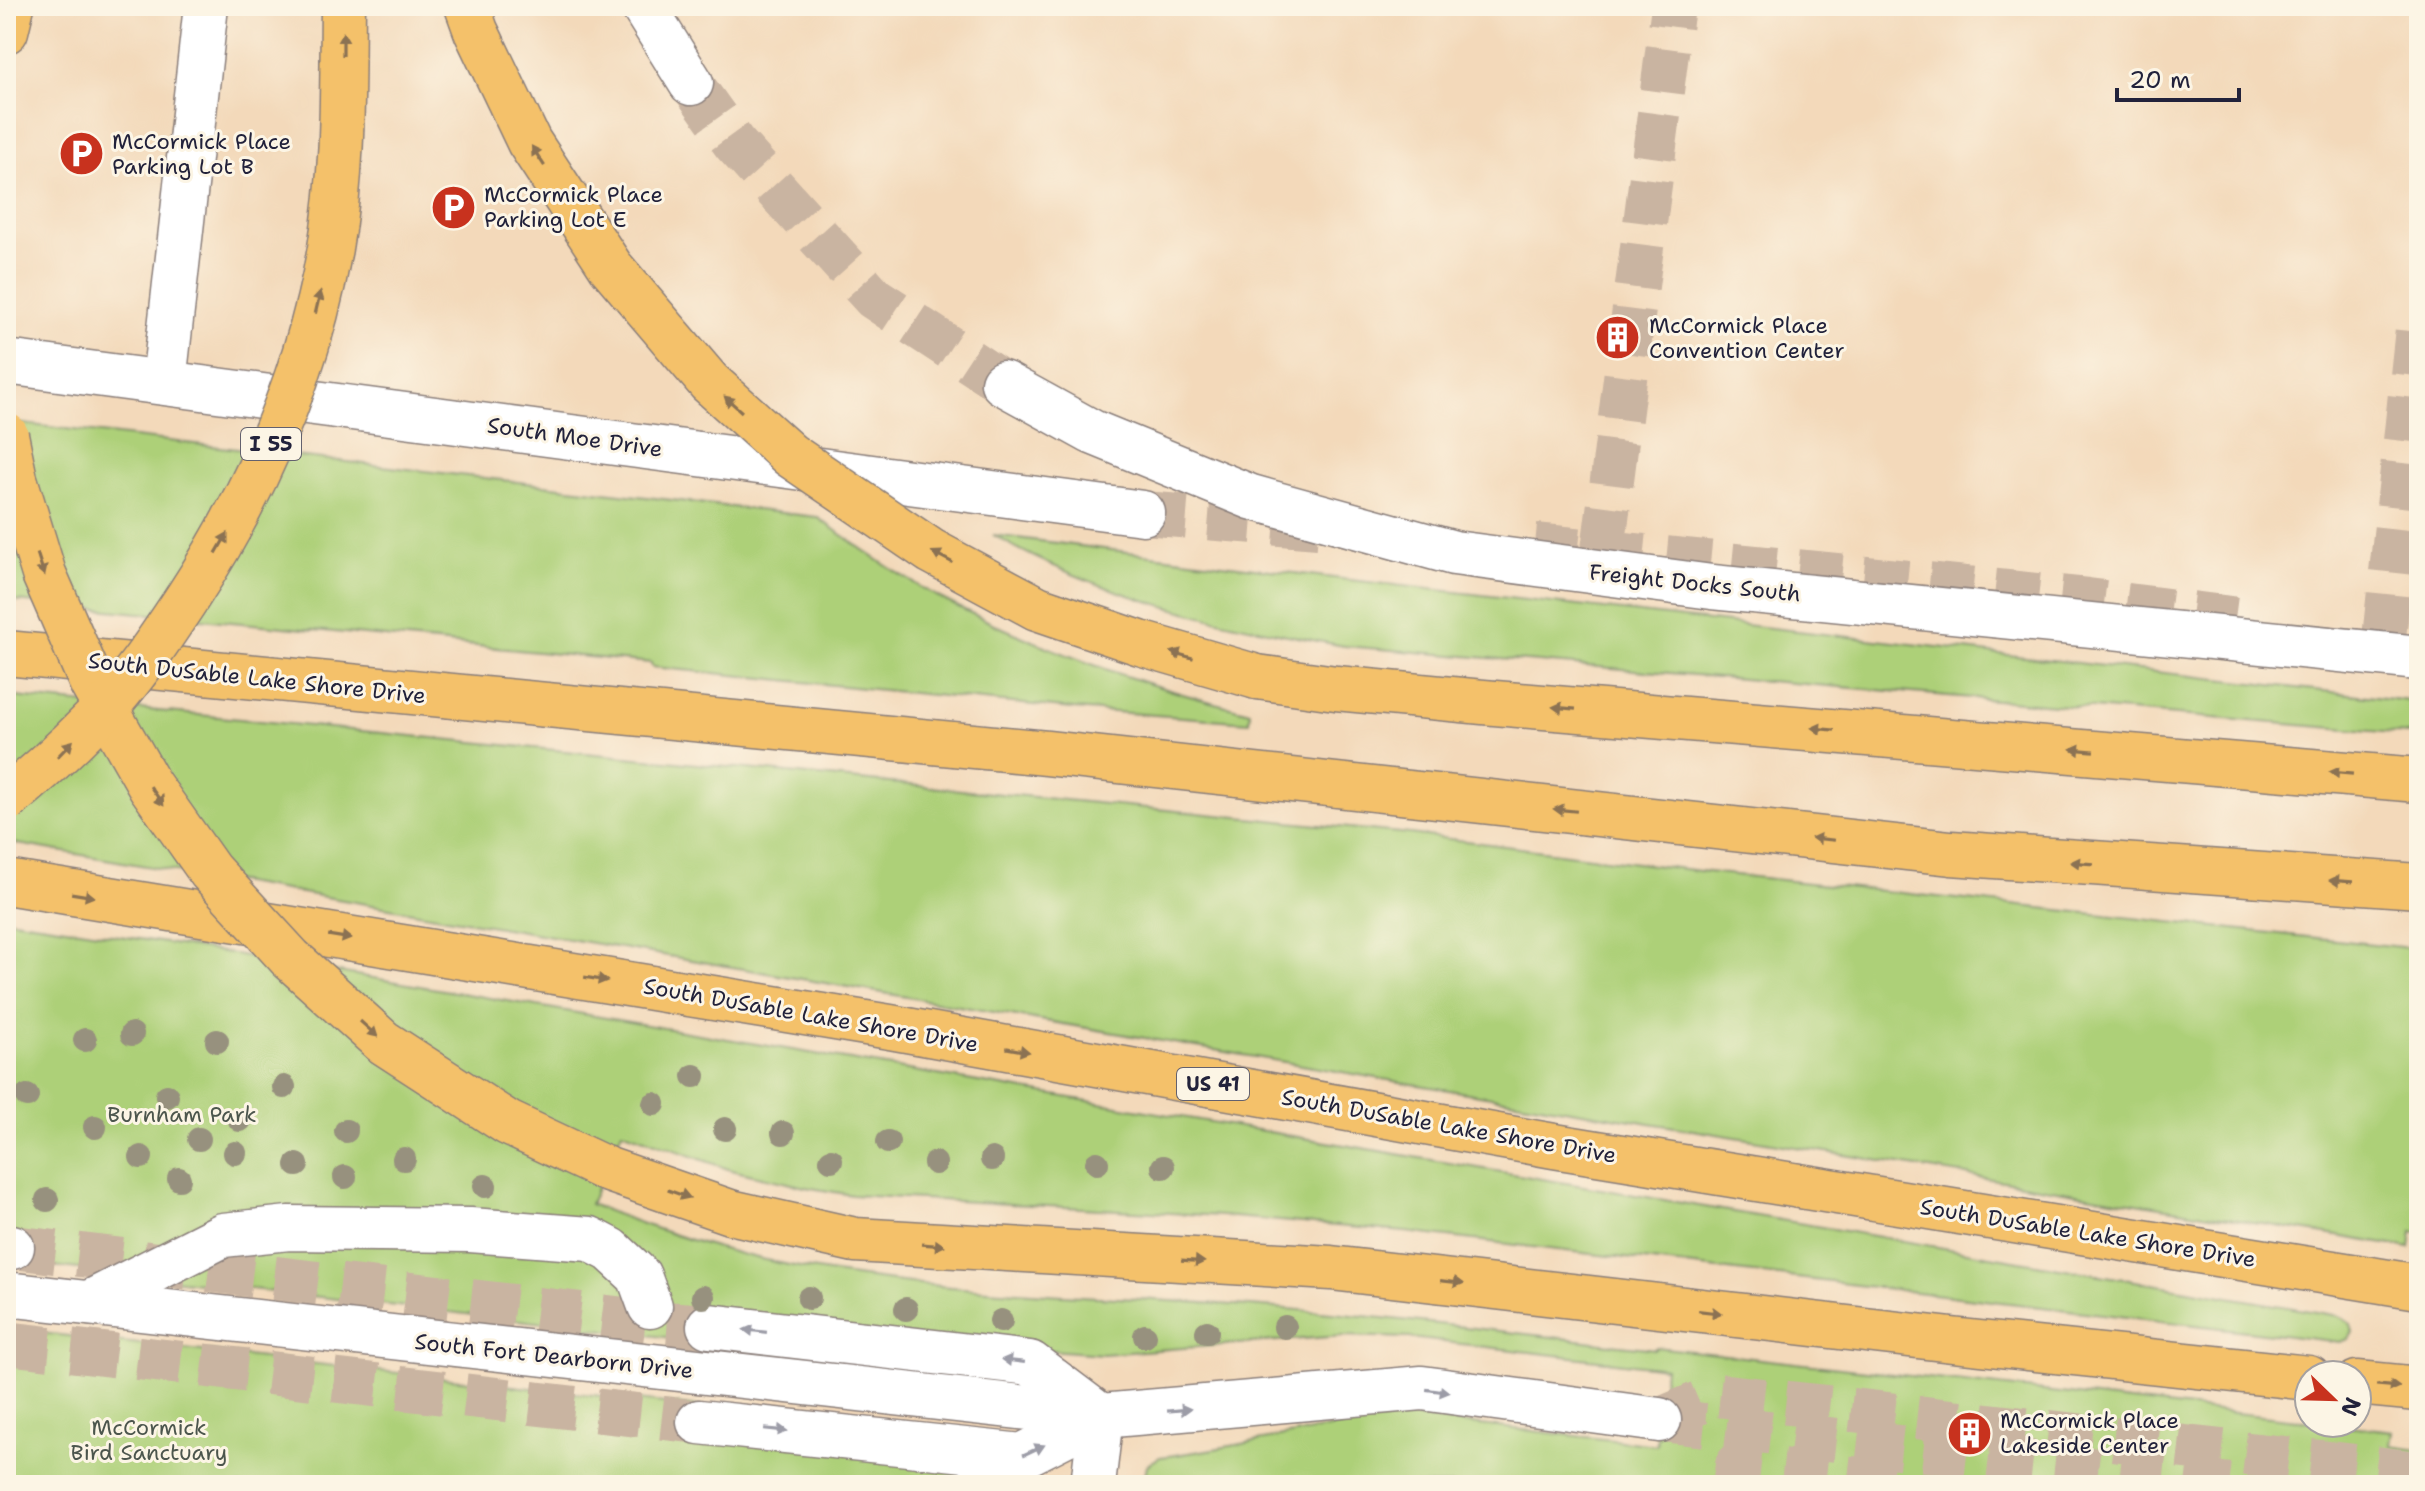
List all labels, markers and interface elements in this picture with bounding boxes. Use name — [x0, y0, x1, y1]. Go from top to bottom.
one-way arrow — [337, 31, 349, 56]
scale bar — [2117, 52, 2239, 102]
text: 20 m — [2129, 64, 2191, 96]
place label: McCormick Place Parking Lot B — [112, 127, 291, 181]
parking icon: McCormick Place Parking Lot B — [57, 130, 105, 178]
one-way arrow — [531, 146, 546, 167]
place label: McCormick Place Parking Lot E — [484, 180, 663, 234]
parking icon: McCormick Place Parking Lot E — [429, 183, 477, 231]
one-way arrow — [312, 289, 324, 314]
place label: McCormick Place Convention Center — [1649, 311, 1845, 365]
building icon: McCormick Place Convention Center — [1594, 314, 1642, 362]
one-way arrow — [724, 395, 743, 413]
street label: South Moe Drive — [486, 410, 664, 464]
road number: I 55 — [241, 428, 301, 460]
one-way arrow — [215, 532, 229, 554]
one-way arrow — [931, 551, 954, 564]
one-way arrow — [35, 553, 48, 577]
street label: Freight Docks South — [1588, 557, 1802, 609]
street label: South DuSable Lake Shore Drive — [87, 646, 427, 710]
one-way arrow — [1170, 648, 1194, 661]
one-way arrow — [1551, 701, 1576, 714]
one-way arrow — [1810, 722, 1835, 735]
one-way arrow — [55, 740, 74, 759]
one-way arrow — [2069, 743, 2094, 756]
one-way arrow — [2328, 766, 2353, 779]
one-way arrow — [149, 786, 164, 807]
one-way arrow — [1552, 804, 1577, 817]
one-way arrow — [1810, 833, 1835, 846]
one-way arrow — [2069, 856, 2094, 869]
one-way arrow — [2328, 874, 2353, 887]
one-way arrow — [71, 889, 96, 902]
one-way arrow — [327, 931, 352, 944]
street label: South DuSable Lake Shore Drive — [641, 971, 981, 1059]
one-way arrow — [584, 973, 609, 986]
one-way arrow — [359, 1020, 378, 1038]
one-way arrow — [1006, 1044, 1031, 1056]
road number: US 41 — [1177, 1068, 1249, 1100]
street label: South DuSable Lake Shore Drive — [1279, 1082, 1619, 1170]
park label: Burnham Park — [107, 1100, 257, 1129]
one-way arrow — [668, 1189, 692, 1201]
street label: South DuSable Lake Shore Drive — [1918, 1192, 2258, 1274]
one-way arrow — [921, 1239, 946, 1252]
one-way arrow — [1181, 1255, 1206, 1268]
one-way arrow — [1440, 1275, 1465, 1288]
one-way arrow — [1698, 1306, 1723, 1319]
one-way arrow — [742, 1325, 767, 1338]
street label: South Fort Dearborn Drive — [413, 1327, 695, 1385]
one-way arrow — [1000, 1354, 1025, 1367]
north arrow — [2293, 1359, 2373, 1439]
one-way arrow — [2376, 1380, 2401, 1393]
one-way arrow — [1426, 1384, 1451, 1397]
text: N — [2334, 1393, 2368, 1420]
one-way arrow — [1167, 1403, 1192, 1416]
place label: McCormick Place Lakeside Center — [2000, 1406, 2179, 1460]
building icon: McCormick Place Lakeside Center — [1945, 1409, 1993, 1457]
park label: McCormick Bird Sanctuary — [71, 1413, 227, 1467]
one-way arrow — [764, 1424, 789, 1437]
one-way arrow — [1022, 1443, 1045, 1457]

